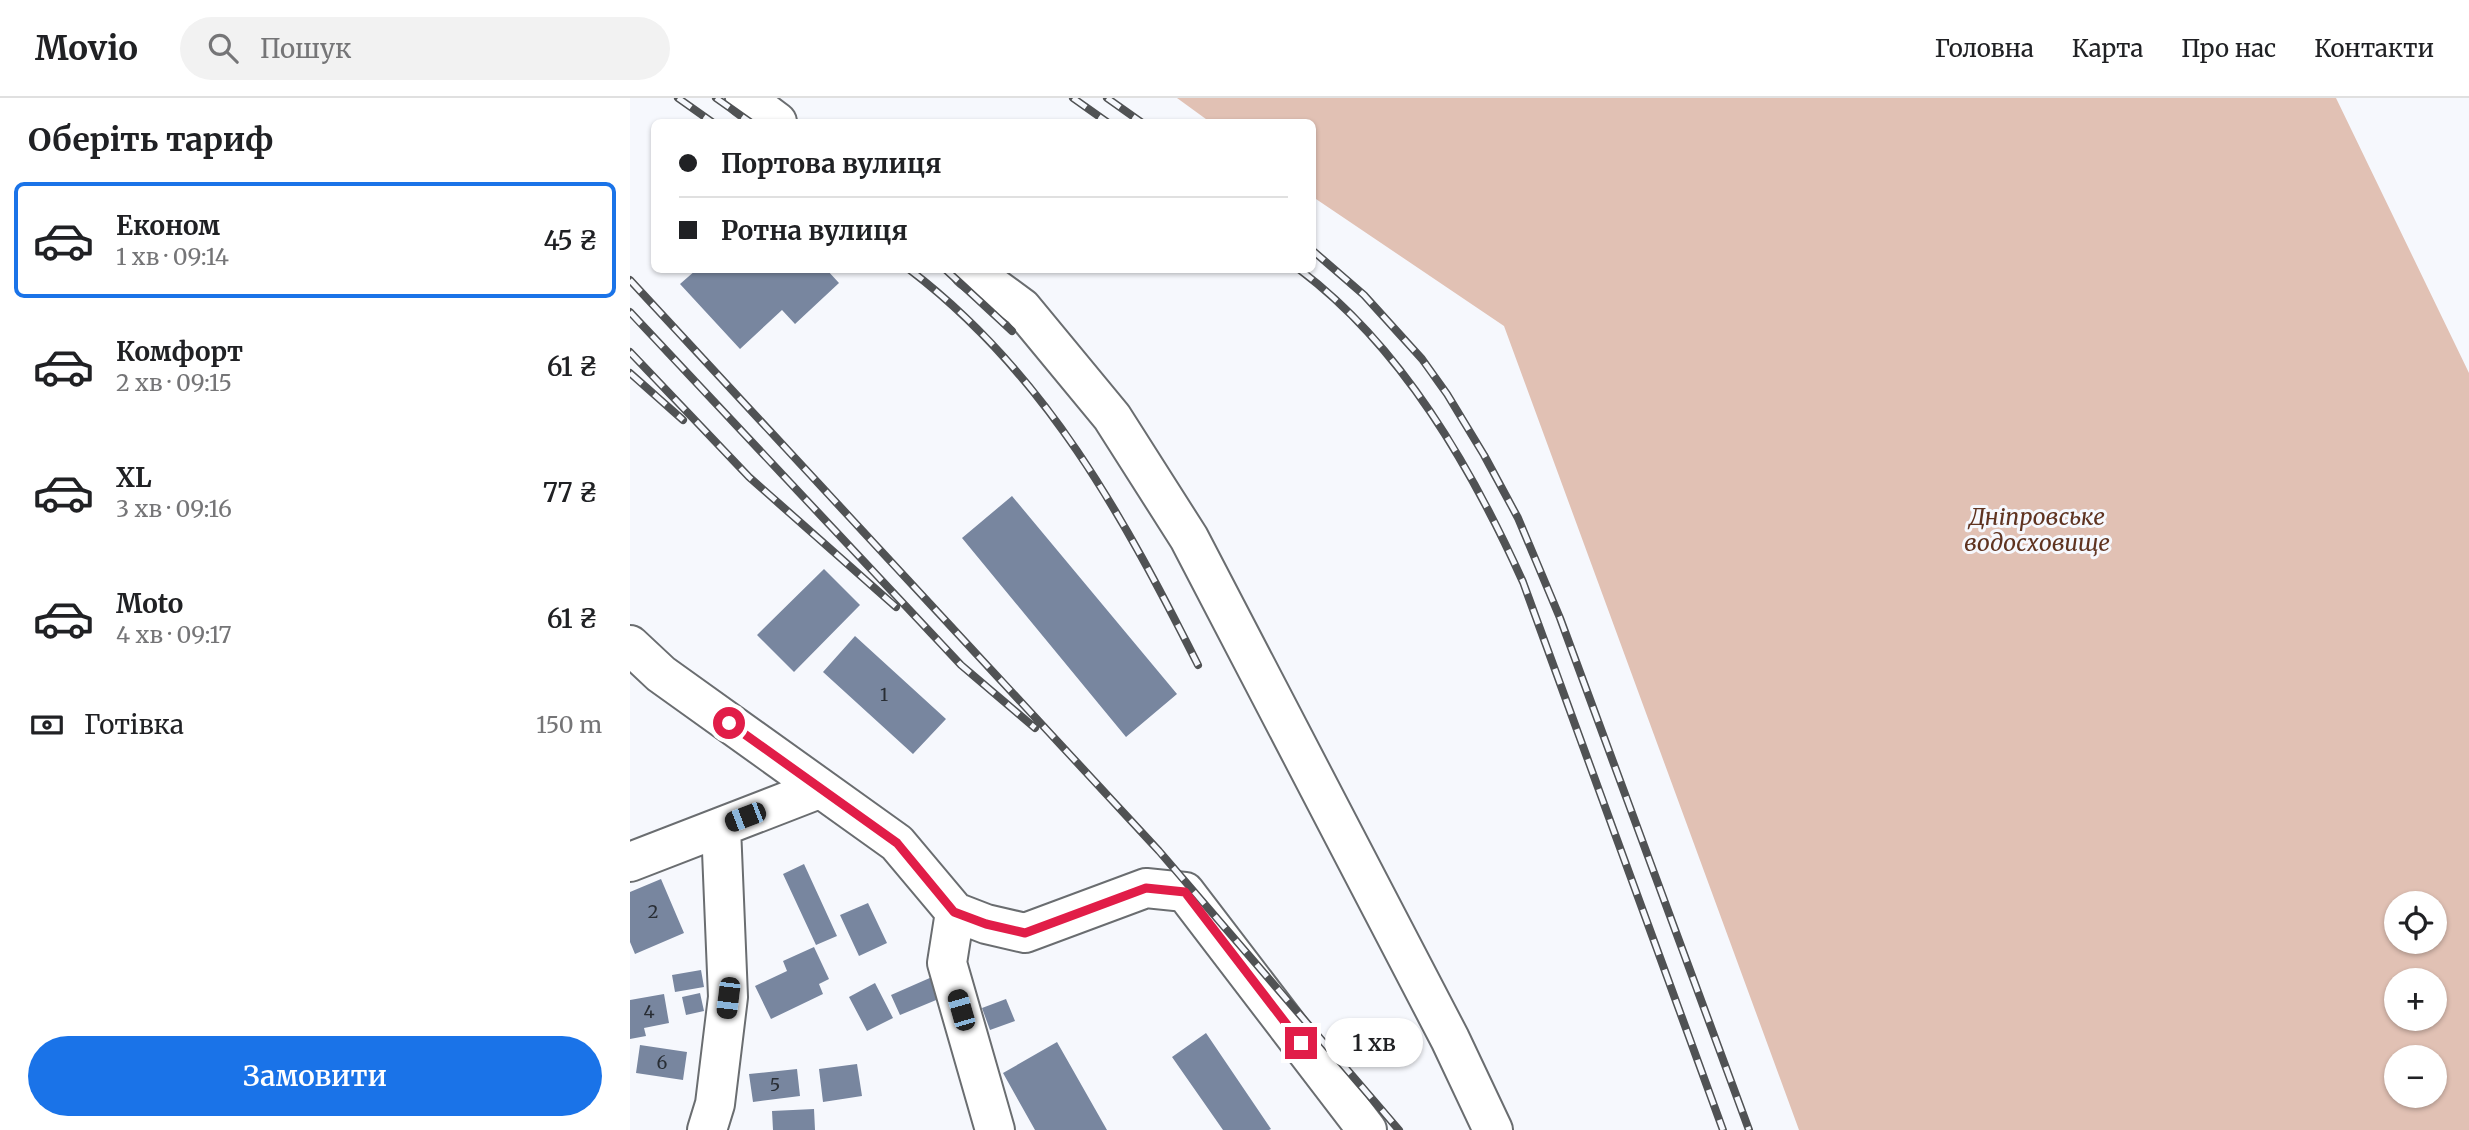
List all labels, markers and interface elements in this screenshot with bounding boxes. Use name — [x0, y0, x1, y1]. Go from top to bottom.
search box — [180, 17, 670, 80]
text: Movio — [35, 28, 138, 69]
icon: search — [204, 29, 242, 67]
text: Пошук — [260, 32, 352, 65]
text: Головна — [1935, 33, 2034, 64]
text: Карта — [2072, 33, 2143, 64]
text: Про нас — [2181, 33, 2276, 64]
text: Контакти — [2314, 33, 2434, 64]
text: Оберіть тариф — [28, 120, 273, 160]
text: Портова вулиця — [721, 147, 941, 180]
icon: car — [32, 209, 95, 272]
text: Економ — [116, 209, 220, 242]
text: Ротна вулиця — [721, 214, 908, 247]
text: 45 ₴ — [543, 224, 598, 257]
text: 1 хв · 09:14 — [116, 242, 229, 271]
icon: car — [32, 335, 95, 398]
text: Комфорт — [116, 335, 243, 368]
text: 61 ₴ — [547, 350, 598, 383]
text: 2 хв · 09:15 — [116, 368, 232, 397]
icon: car — [32, 461, 95, 524]
text: XL — [116, 461, 152, 494]
text: 77 ₴ — [543, 476, 598, 509]
text: 3 хв · 09:16 — [116, 494, 232, 523]
water label: Дніпровське водосховище — [1964, 502, 2110, 557]
icon: car — [32, 587, 95, 650]
text: Moto — [116, 587, 183, 620]
text: 61 ₴ — [547, 602, 598, 635]
text: 4 хв · 09:17 — [116, 620, 232, 649]
house number: 1 — [880, 683, 888, 706]
icon: cash — [28, 706, 66, 744]
route start — [713, 707, 745, 739]
text: Готівка — [84, 708, 184, 741]
text: 150 m — [536, 710, 602, 739]
car — [722, 800, 769, 834]
map controls — [2384, 891, 2447, 1108]
button: locate — [2384, 891, 2447, 954]
house number: 2 — [648, 900, 658, 923]
button: + — [2384, 968, 2447, 1031]
car — [716, 976, 741, 1020]
car — [946, 987, 977, 1033]
house number: 4 — [643, 1000, 655, 1023]
callout: 1 хв — [1326, 1018, 1424, 1068]
route end — [1285, 1027, 1317, 1059]
text: 1 хв — [1352, 1028, 1396, 1057]
button: Замовити — [28, 1036, 602, 1116]
button: − — [2384, 1045, 2447, 1108]
house number: 6 — [657, 1051, 668, 1074]
house number: 5 — [770, 1073, 780, 1096]

